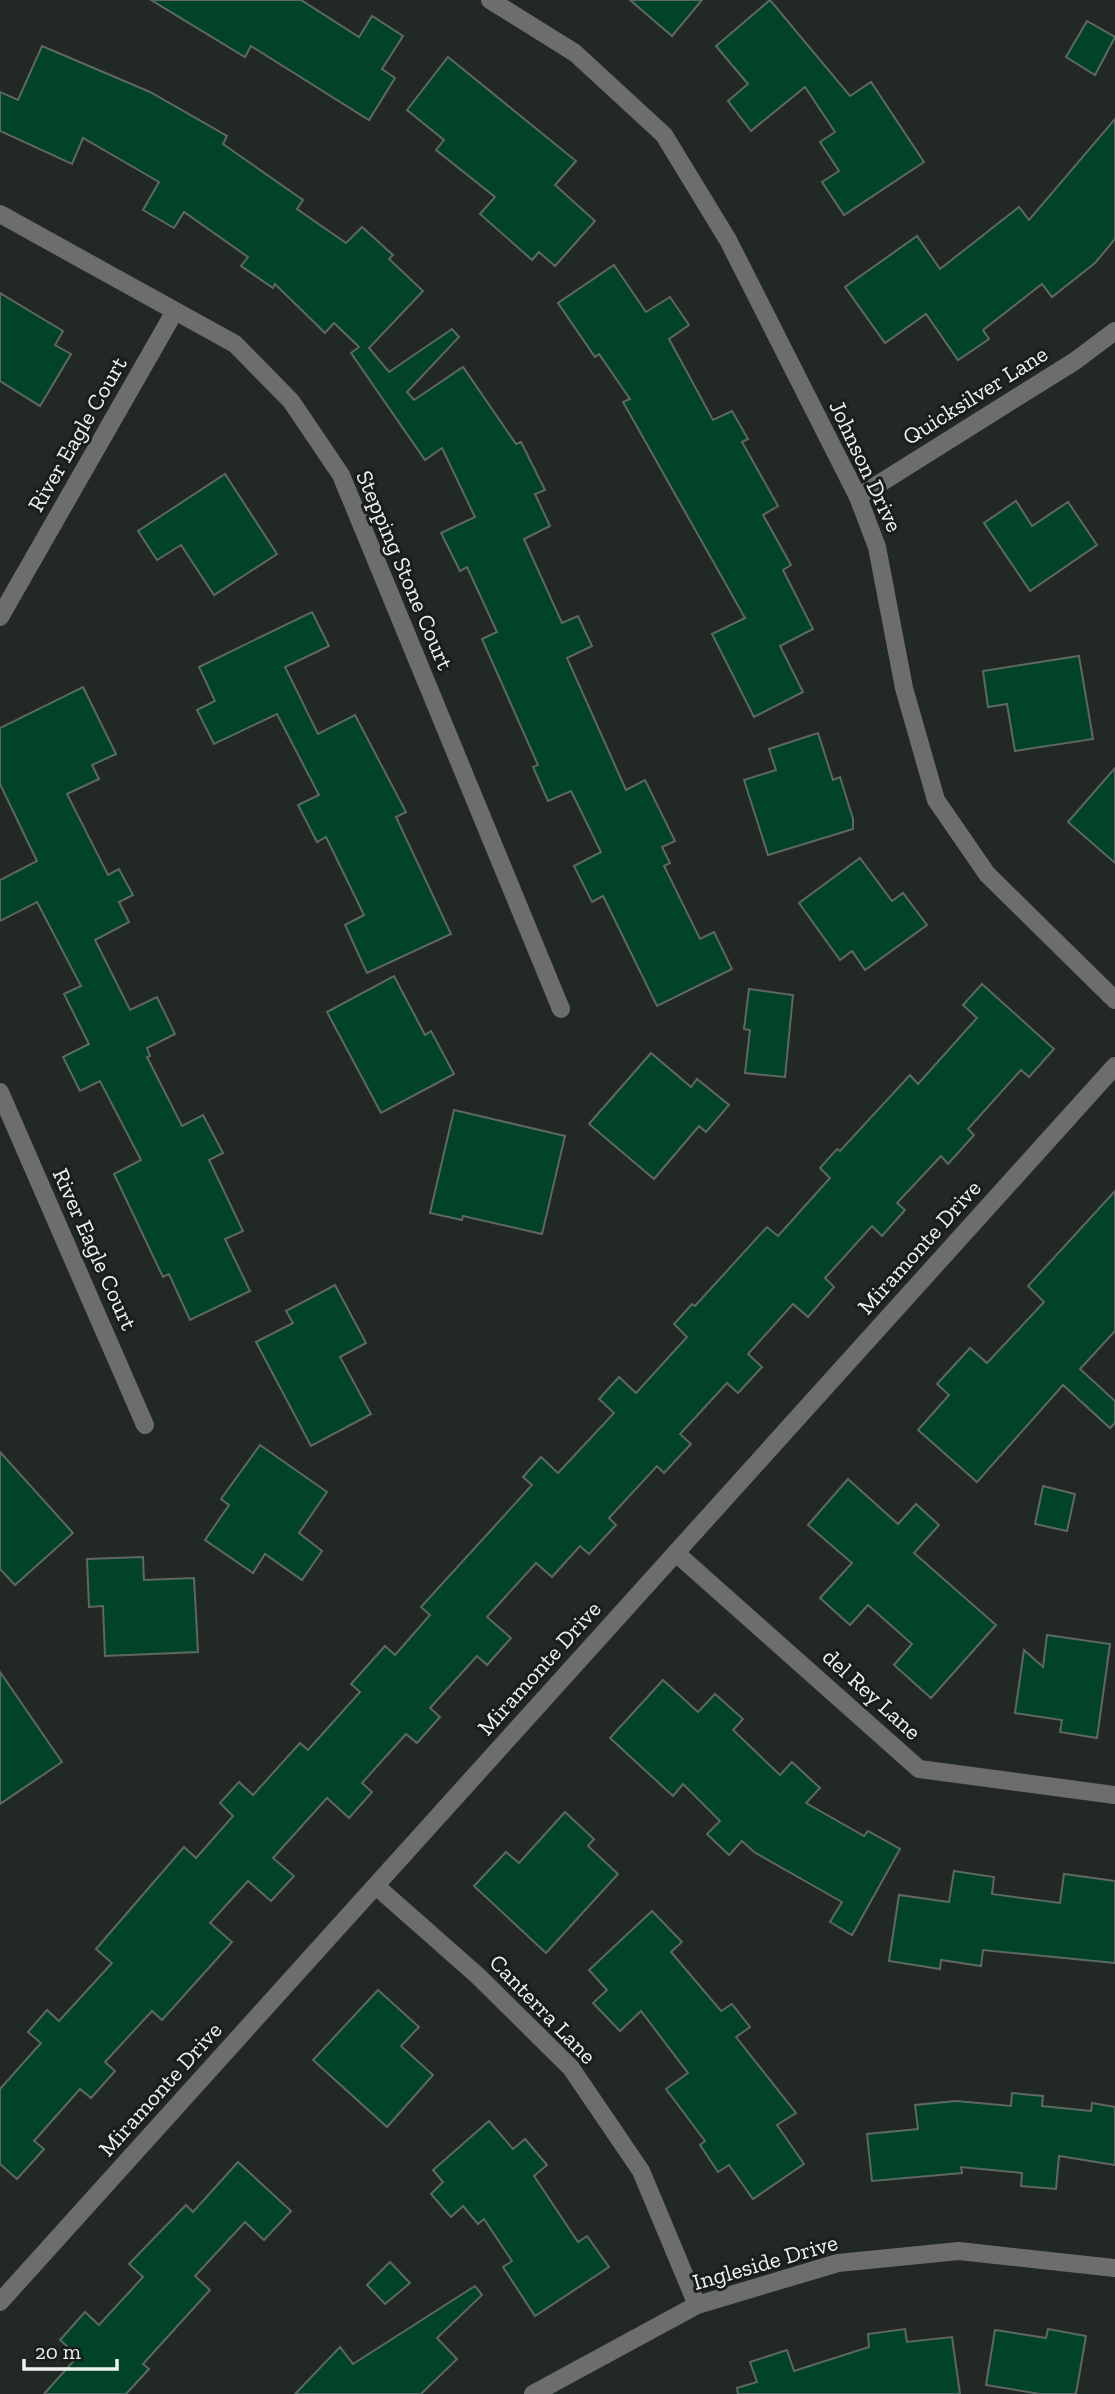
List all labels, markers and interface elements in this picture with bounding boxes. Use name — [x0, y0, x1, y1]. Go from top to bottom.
street label: Quicksilver Lane — [897, 339, 1053, 451]
street label: River Eagle Court — [21, 351, 133, 516]
street label: Johnson Drive — [823, 396, 909, 536]
street label: Stepping Stone Court — [350, 466, 460, 674]
street label: River Eagle Court — [47, 1164, 143, 1335]
street label: Miramonte Drive — [851, 1174, 987, 1320]
street label: Miramonte Drive — [471, 1595, 607, 1741]
street label: del Rey Lane — [817, 1642, 927, 1746]
street label: Canterra Lane — [484, 1948, 602, 2070]
street label: Miramonte Drive — [92, 2016, 228, 2162]
street label: Ingleside Drive — [689, 2228, 841, 2296]
scale bar — [24, 2328, 117, 2372]
text: 20 m — [35, 2339, 81, 2364]

